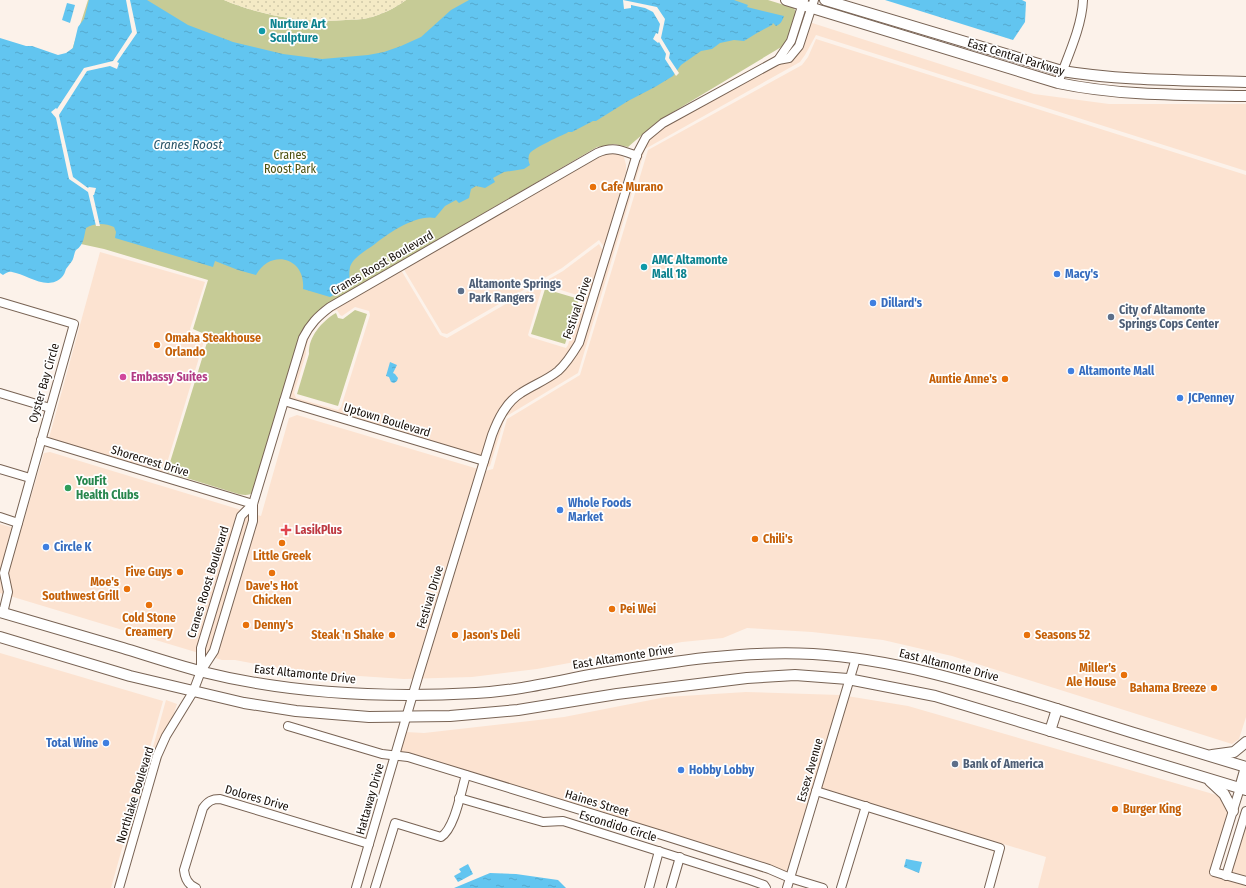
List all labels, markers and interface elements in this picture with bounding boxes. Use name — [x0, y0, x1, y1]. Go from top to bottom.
place label: Nurture Art Sculpture — [270, 17, 327, 45]
marker: Nurture Art Sculpture — [257, 26, 267, 36]
street label: East Central Parkway — [966, 36, 1067, 79]
water label: Cranes Roost — [154, 137, 223, 152]
park label: Cranes Roost Park — [264, 148, 316, 176]
place label: Cafe Murano — [601, 180, 664, 194]
marker: Cafe Murano — [588, 182, 598, 192]
street label: Cranes Roost Boulevard — [328, 228, 436, 298]
place label: AMC Altamonte Mall 18 — [651, 253, 728, 281]
marker: AMC Altamonte Mall 18 — [639, 262, 649, 272]
place label: Macy's — [1065, 267, 1099, 281]
marker: Macy's — [1052, 269, 1062, 279]
street label: Festival Drive — [560, 275, 594, 341]
place label: Altamonte Springs Park Rangers — [468, 277, 562, 305]
marker: Altamonte Springs Park Rangers — [456, 286, 466, 296]
place label: Dillard's — [881, 296, 923, 310]
marker: Dillard's — [868, 298, 878, 308]
place label: City of Altamonte Springs Cops Center — [1119, 303, 1219, 331]
marker: City of Altamonte Springs Cops Center — [1106, 312, 1116, 322]
place label: Omaha Steakhouse Orlando — [165, 331, 261, 359]
marker: Omaha Steakhouse Orlando — [152, 340, 162, 350]
street label: Oyster Bay Circle — [26, 342, 62, 424]
place label: Altamonte Mall — [1078, 364, 1155, 378]
marker: Altamonte Mall — [1066, 366, 1076, 376]
place label: Embassy Suites — [131, 370, 208, 384]
marker: Embassy Suites — [118, 372, 128, 382]
place label: Auntie Anne's — [928, 372, 998, 386]
marker: Auntie Anne's — [1000, 374, 1010, 384]
place label: JCPenney — [1187, 391, 1235, 405]
marker: JCPenney — [1175, 393, 1185, 403]
street label: Uptown Boulevard — [342, 400, 432, 440]
street label: Shorecrest Drive — [109, 443, 191, 479]
place label: YouFit Health Clubs — [75, 474, 140, 502]
marker: YouFit Health Clubs — [63, 483, 73, 493]
place label: Whole Foods Market — [568, 496, 632, 524]
marker: Whole Foods Market — [555, 505, 565, 515]
place label: LasikPlus — [295, 523, 343, 537]
street label: Cranes Roost Boulevard — [184, 524, 232, 640]
marker: LasikPlus — [280, 524, 292, 536]
place label: Chili's — [763, 532, 794, 546]
marker: Chili's — [750, 534, 760, 544]
marker: Little Greek — [277, 538, 287, 548]
place label: Circle K — [54, 540, 92, 554]
marker: Circle K — [41, 542, 51, 552]
place label: Little Greek — [253, 549, 312, 563]
street label: Festival Drive — [414, 564, 446, 630]
place label: Five Guys — [126, 565, 173, 579]
marker: Five Guys — [175, 567, 185, 577]
marker: Dave's Hot Chicken — [267, 568, 277, 578]
place label: Moe's Southwest Grill — [42, 575, 120, 603]
place label: Dave's Hot Chicken — [246, 579, 299, 607]
marker: Moe's Southwest Grill — [122, 584, 132, 594]
marker: Cold Stone Creamery — [144, 600, 154, 610]
place label: Pei Wei — [620, 602, 656, 616]
marker: Pei Wei — [607, 604, 617, 614]
place label: Cold Stone Creamery — [122, 611, 176, 639]
place label: Denny's — [254, 618, 294, 632]
marker: Denny's — [241, 620, 251, 630]
place label: Steak 'n Shake — [311, 628, 384, 642]
place label: Jason's Deli — [462, 628, 520, 642]
place label: Seasons 52 — [1035, 628, 1091, 642]
marker: Steak 'n Shake — [387, 630, 397, 640]
marker: Jason's Deli — [450, 630, 460, 640]
marker: Seasons 52 — [1022, 630, 1032, 640]
street label: East Altamonte Drive — [571, 642, 675, 672]
street label: East Altamonte Drive — [898, 646, 1000, 684]
place label: Miller's Ale House — [1065, 661, 1117, 689]
street label: East Altamonte Drive — [253, 662, 357, 686]
marker: Miller's Ale House — [1119, 670, 1129, 680]
place label: Bahama Breeze — [1130, 681, 1206, 695]
marker: Bahama Breeze — [1209, 683, 1219, 693]
place label: Total Wine — [46, 736, 98, 750]
street label: Essex Avenue — [794, 736, 826, 803]
marker: Total Wine — [101, 738, 111, 748]
street label: Northlake Boulevard — [114, 745, 156, 845]
place label: Bank of America — [963, 757, 1044, 771]
marker: Bank of America — [950, 759, 960, 769]
street label: Hattaway Drive — [353, 762, 387, 836]
place label: Hobby Lobby — [689, 763, 754, 777]
marker: Hobby Lobby — [676, 765, 686, 775]
street label: Dolores Drive — [223, 782, 291, 814]
street label: Haines Street — [563, 787, 631, 819]
place label: Burger King — [1123, 802, 1181, 816]
marker: Burger King — [1110, 804, 1120, 814]
street label: Escondido Circle — [578, 808, 659, 844]

